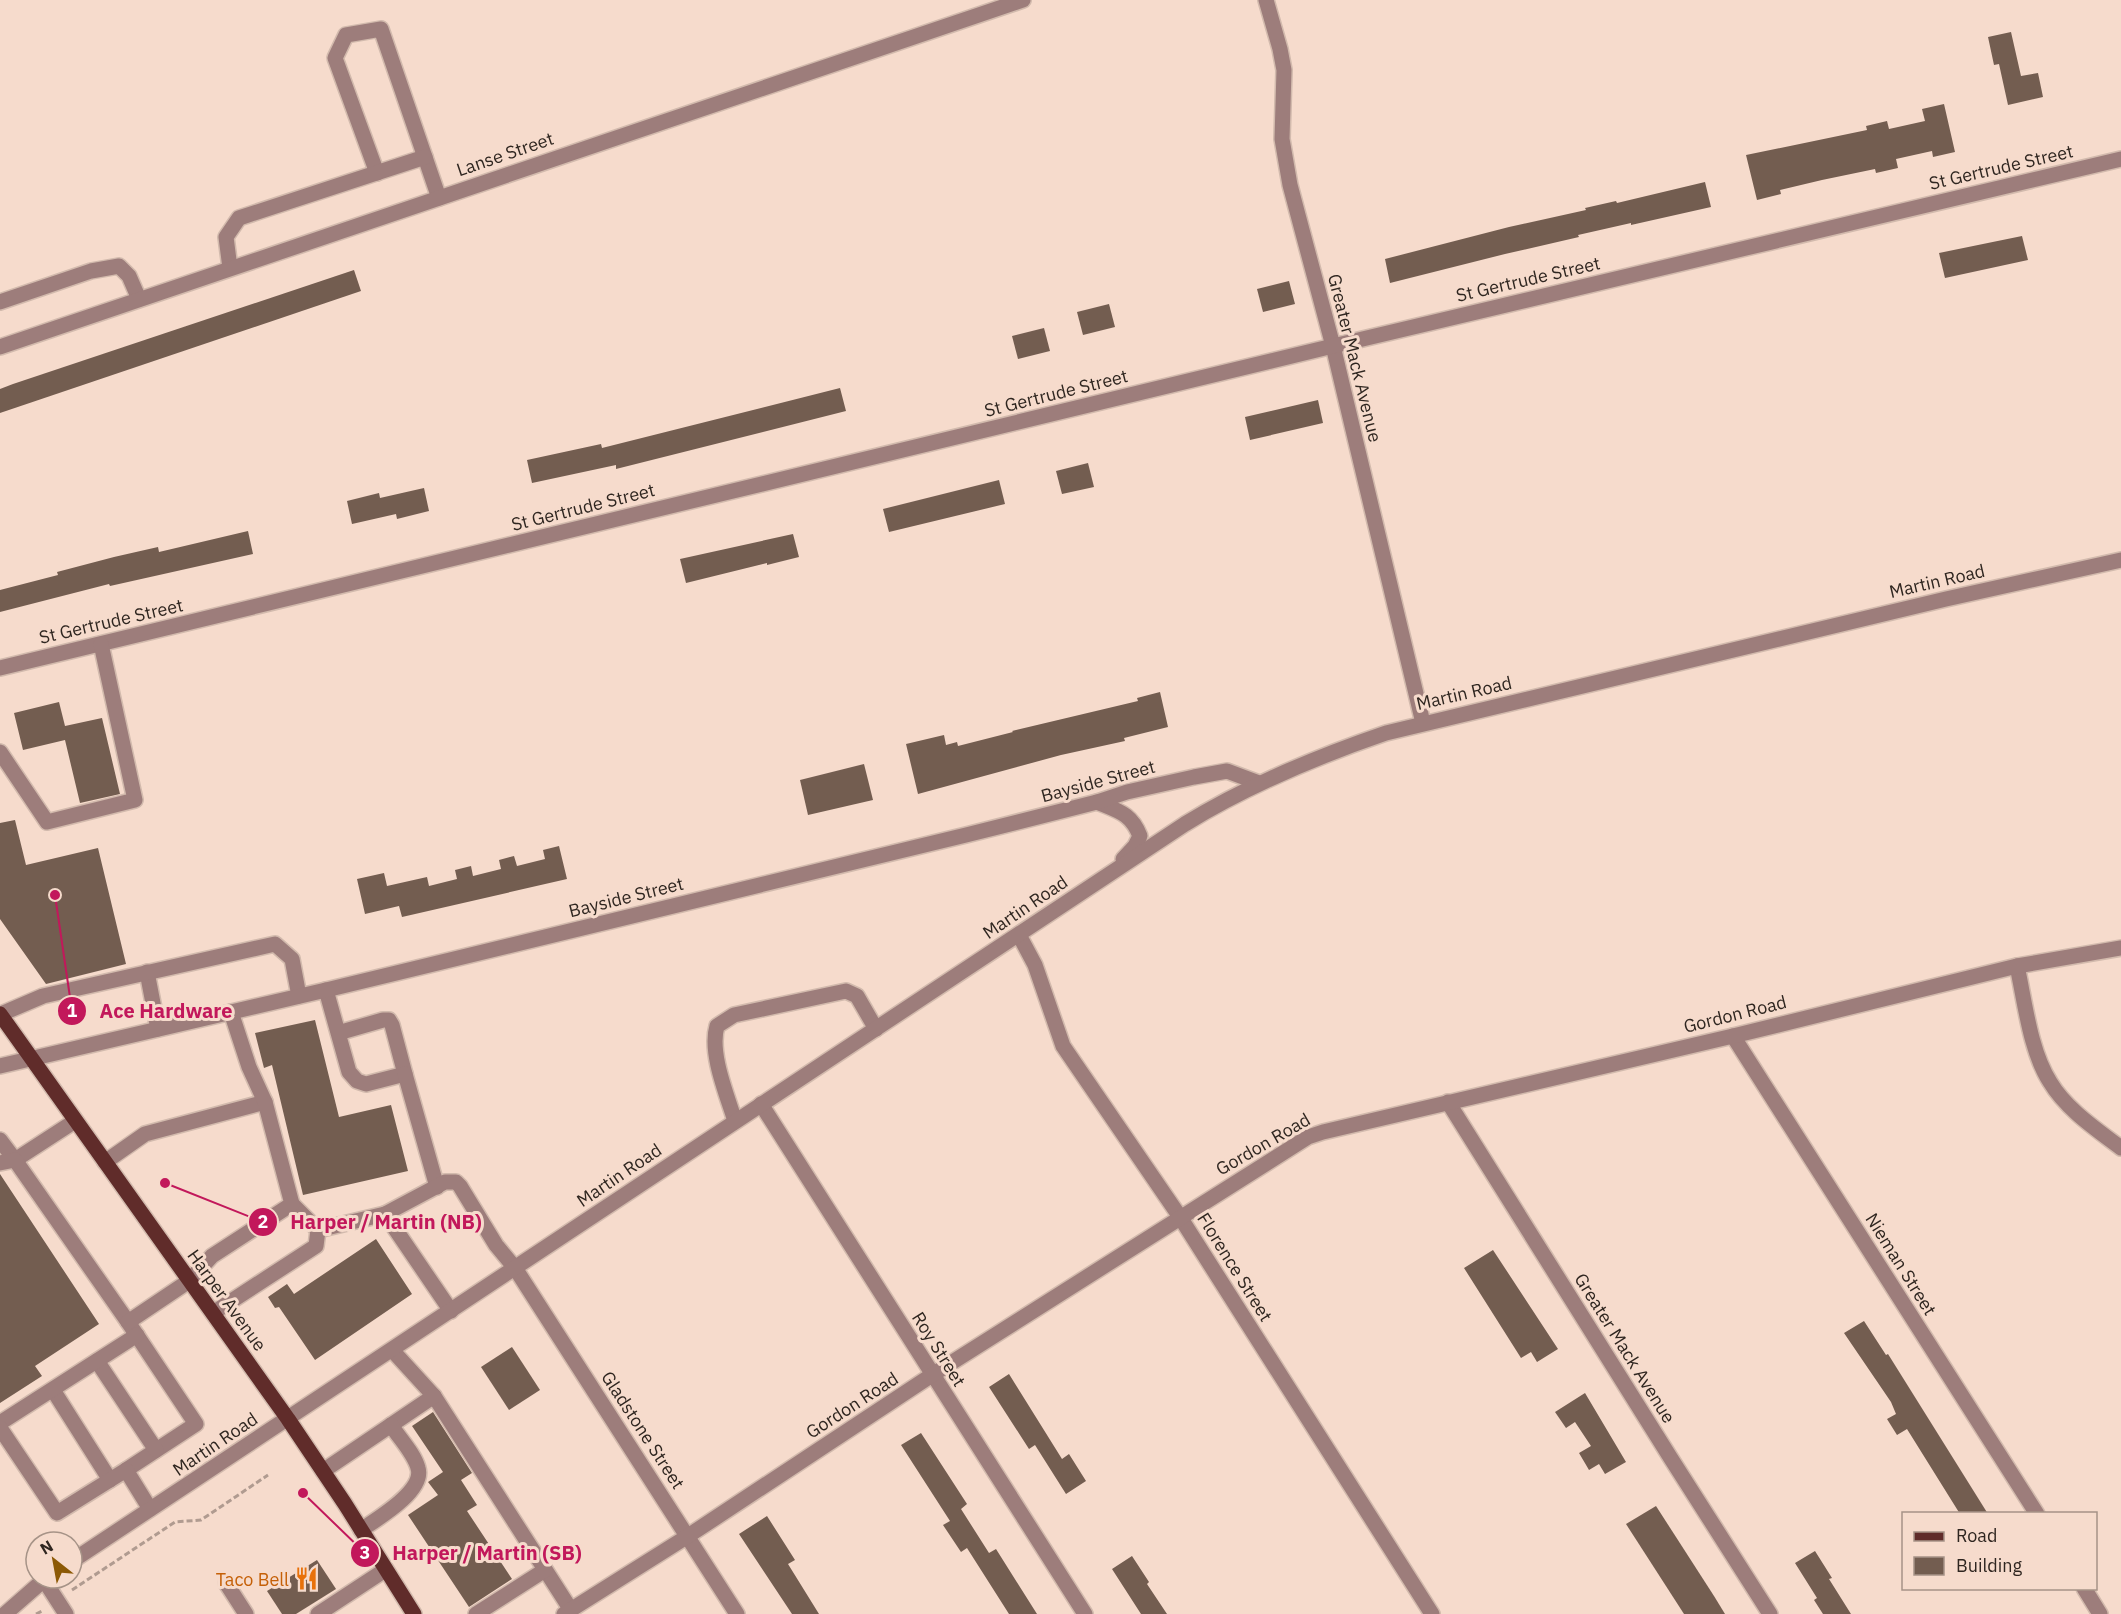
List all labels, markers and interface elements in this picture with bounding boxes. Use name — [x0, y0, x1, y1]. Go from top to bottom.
street label: Lanse Street — [453, 127, 557, 181]
street label: St Gertrude Street — [1927, 139, 2075, 195]
street label: St Gertrude Street — [1454, 251, 1602, 307]
street label: Greater Mack Avenue — [1323, 271, 1387, 445]
street label: St Gertrude Street — [982, 364, 1130, 422]
street label: St Gertrude Street — [509, 478, 657, 536]
street label: Martin Road — [1887, 559, 1987, 603]
street label: St Gertrude Street — [37, 593, 185, 649]
street label: Martin Road — [1414, 671, 1514, 715]
street label: Bayside Street — [1038, 755, 1158, 807]
street label: Martin Road — [978, 870, 1072, 944]
street label: Bayside Street — [566, 872, 686, 922]
street label: Gordon Road — [1681, 990, 1789, 1038]
callout: Ace Hardware — [57, 992, 244, 1030]
text: Ace Hardware — [99, 997, 233, 1024]
text: 1 — [67, 999, 78, 1022]
street label: Gordon Road — [1212, 1108, 1314, 1180]
street label: Martin Road — [572, 1138, 666, 1212]
callout: Harper / Martin (NB) — [248, 1203, 493, 1241]
text: Harper / Martin (NB) — [290, 1208, 482, 1235]
street label: Florence Street — [1192, 1208, 1278, 1326]
street label: Nieman Street — [1860, 1209, 1942, 1319]
text: 2 — [258, 1210, 268, 1233]
street label: Harper Avenue — [182, 1245, 272, 1355]
street label: Greater Mack Avenue — [1570, 1269, 1681, 1427]
street label: Roy Street — [907, 1307, 971, 1391]
street label: Gladstone Street — [596, 1367, 690, 1493]
street label: Gordon Road — [802, 1367, 902, 1443]
street label: Martin Road — [168, 1407, 262, 1481]
legend — [1902, 1512, 2097, 1590]
text: Road — [1956, 1524, 1997, 1547]
north arrow — [24, 1530, 84, 1590]
callout: Harper / Martin (SB) — [350, 1534, 594, 1572]
text: N — [36, 1536, 56, 1559]
text: Harper / Martin (SB) — [392, 1539, 582, 1566]
text: 3 — [360, 1541, 370, 1564]
text: Building — [1956, 1554, 2023, 1577]
restaurant icon: Taco Bell — [294, 1566, 320, 1592]
place label: Taco Bell — [216, 1568, 289, 1591]

